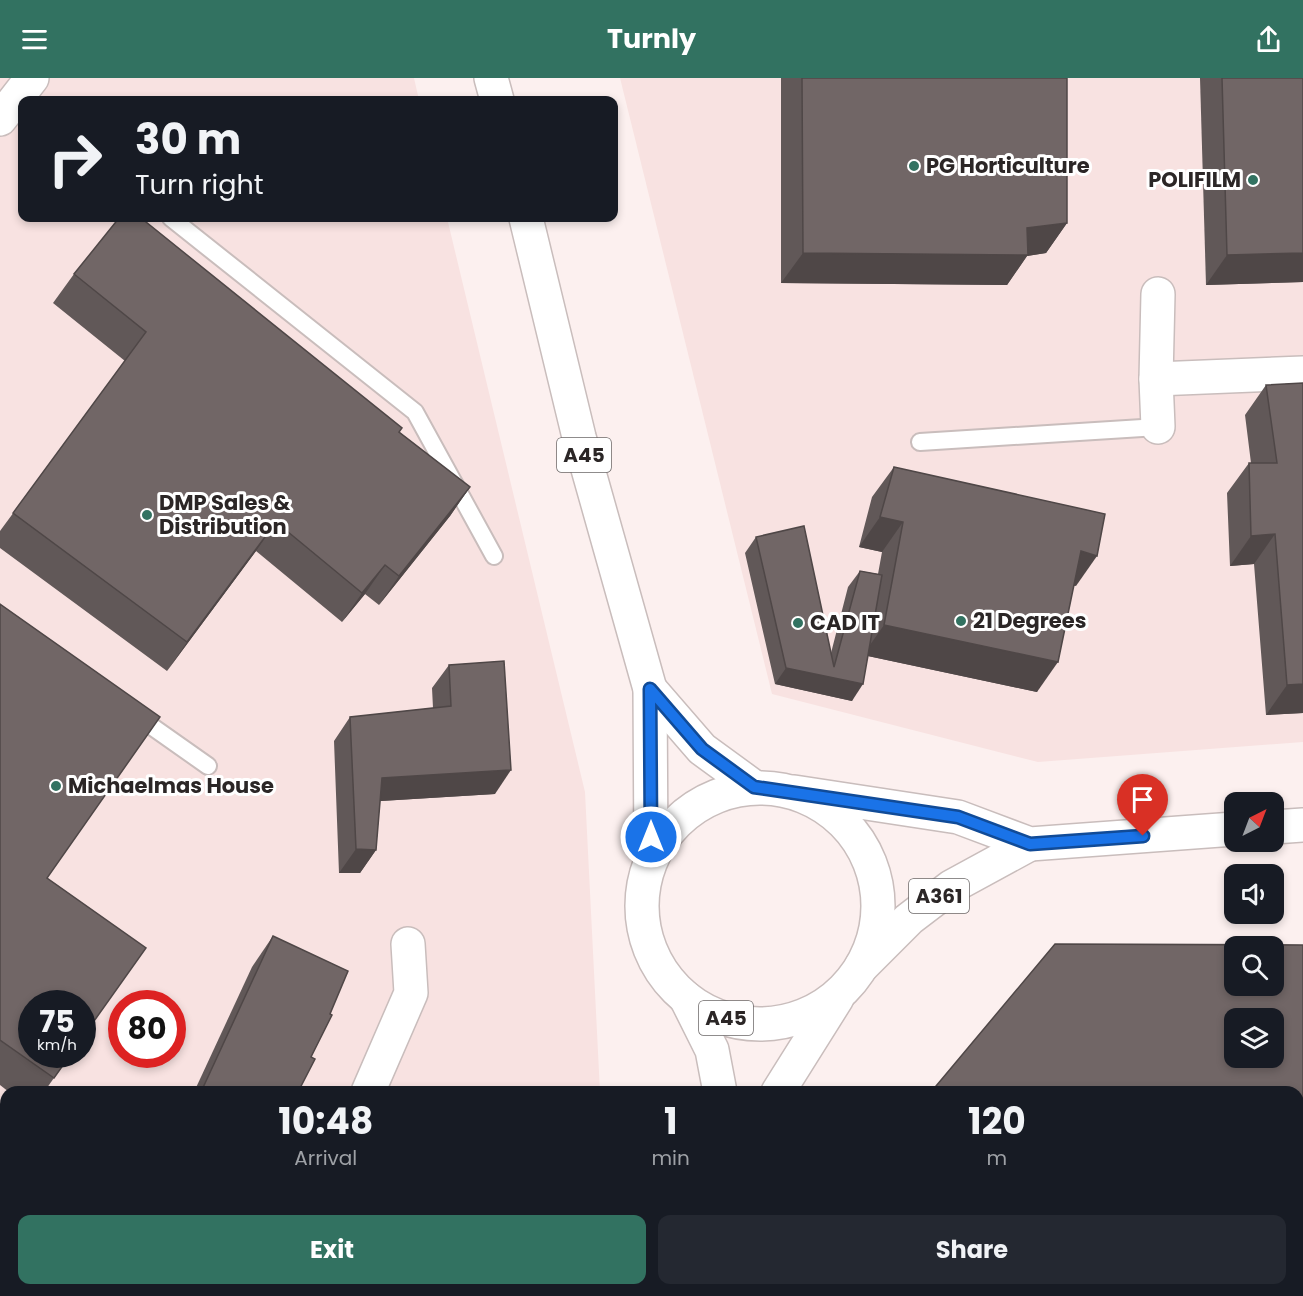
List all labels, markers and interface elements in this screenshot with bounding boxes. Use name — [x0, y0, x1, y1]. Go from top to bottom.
text: Turnly — [607, 20, 696, 57]
icon: menu — [18, 23, 51, 56]
icon: share — [1252, 23, 1285, 56]
text: 30 m — [135, 110, 241, 169]
icon: right — [36, 120, 114, 198]
place label: PG Horticulture — [926, 151, 1090, 180]
marker: PG Horticulture — [907, 159, 921, 173]
place label: POLIFILM — [1148, 165, 1241, 194]
text: Turn right — [135, 166, 264, 203]
marker: POLIFILM — [1246, 173, 1260, 187]
road number: A45 — [557, 438, 611, 472]
place label: DMP Sales & Distribution — [159, 488, 291, 541]
marker: DMP Sales & Distribution — [140, 508, 154, 522]
place label: 21 Degrees — [973, 606, 1086, 635]
place label: CAD IT — [810, 608, 880, 637]
marker: 21 Degrees — [954, 614, 968, 628]
marker: CAD IT — [791, 616, 805, 630]
place label: Michaelmas House — [68, 771, 274, 800]
pin — [1117, 774, 1168, 836]
marker: Michaelmas House — [49, 779, 63, 793]
icon: arrive — [1126, 783, 1159, 816]
north arrow — [1224, 792, 1284, 852]
map controls — [1224, 792, 1284, 1068]
position arrow — [619, 805, 683, 869]
button: sound — [1224, 864, 1284, 924]
road number: A361 — [909, 879, 969, 913]
button: search — [1224, 936, 1284, 996]
speed limit sign: 80 — [108, 990, 186, 1068]
text: 75 — [39, 1000, 75, 1043]
road number: A45 — [699, 1001, 753, 1035]
button: layers — [1224, 1008, 1284, 1068]
text: km/h — [37, 1034, 77, 1055]
text: 10:48 — [278, 1096, 373, 1147]
text: 1 — [664, 1096, 677, 1147]
text: 120 — [968, 1096, 1026, 1147]
text: Arrival — [294, 1144, 357, 1172]
text: min — [652, 1144, 690, 1172]
text: m — [987, 1144, 1007, 1172]
button: Exit — [18, 1215, 646, 1284]
button: Share — [658, 1215, 1286, 1284]

